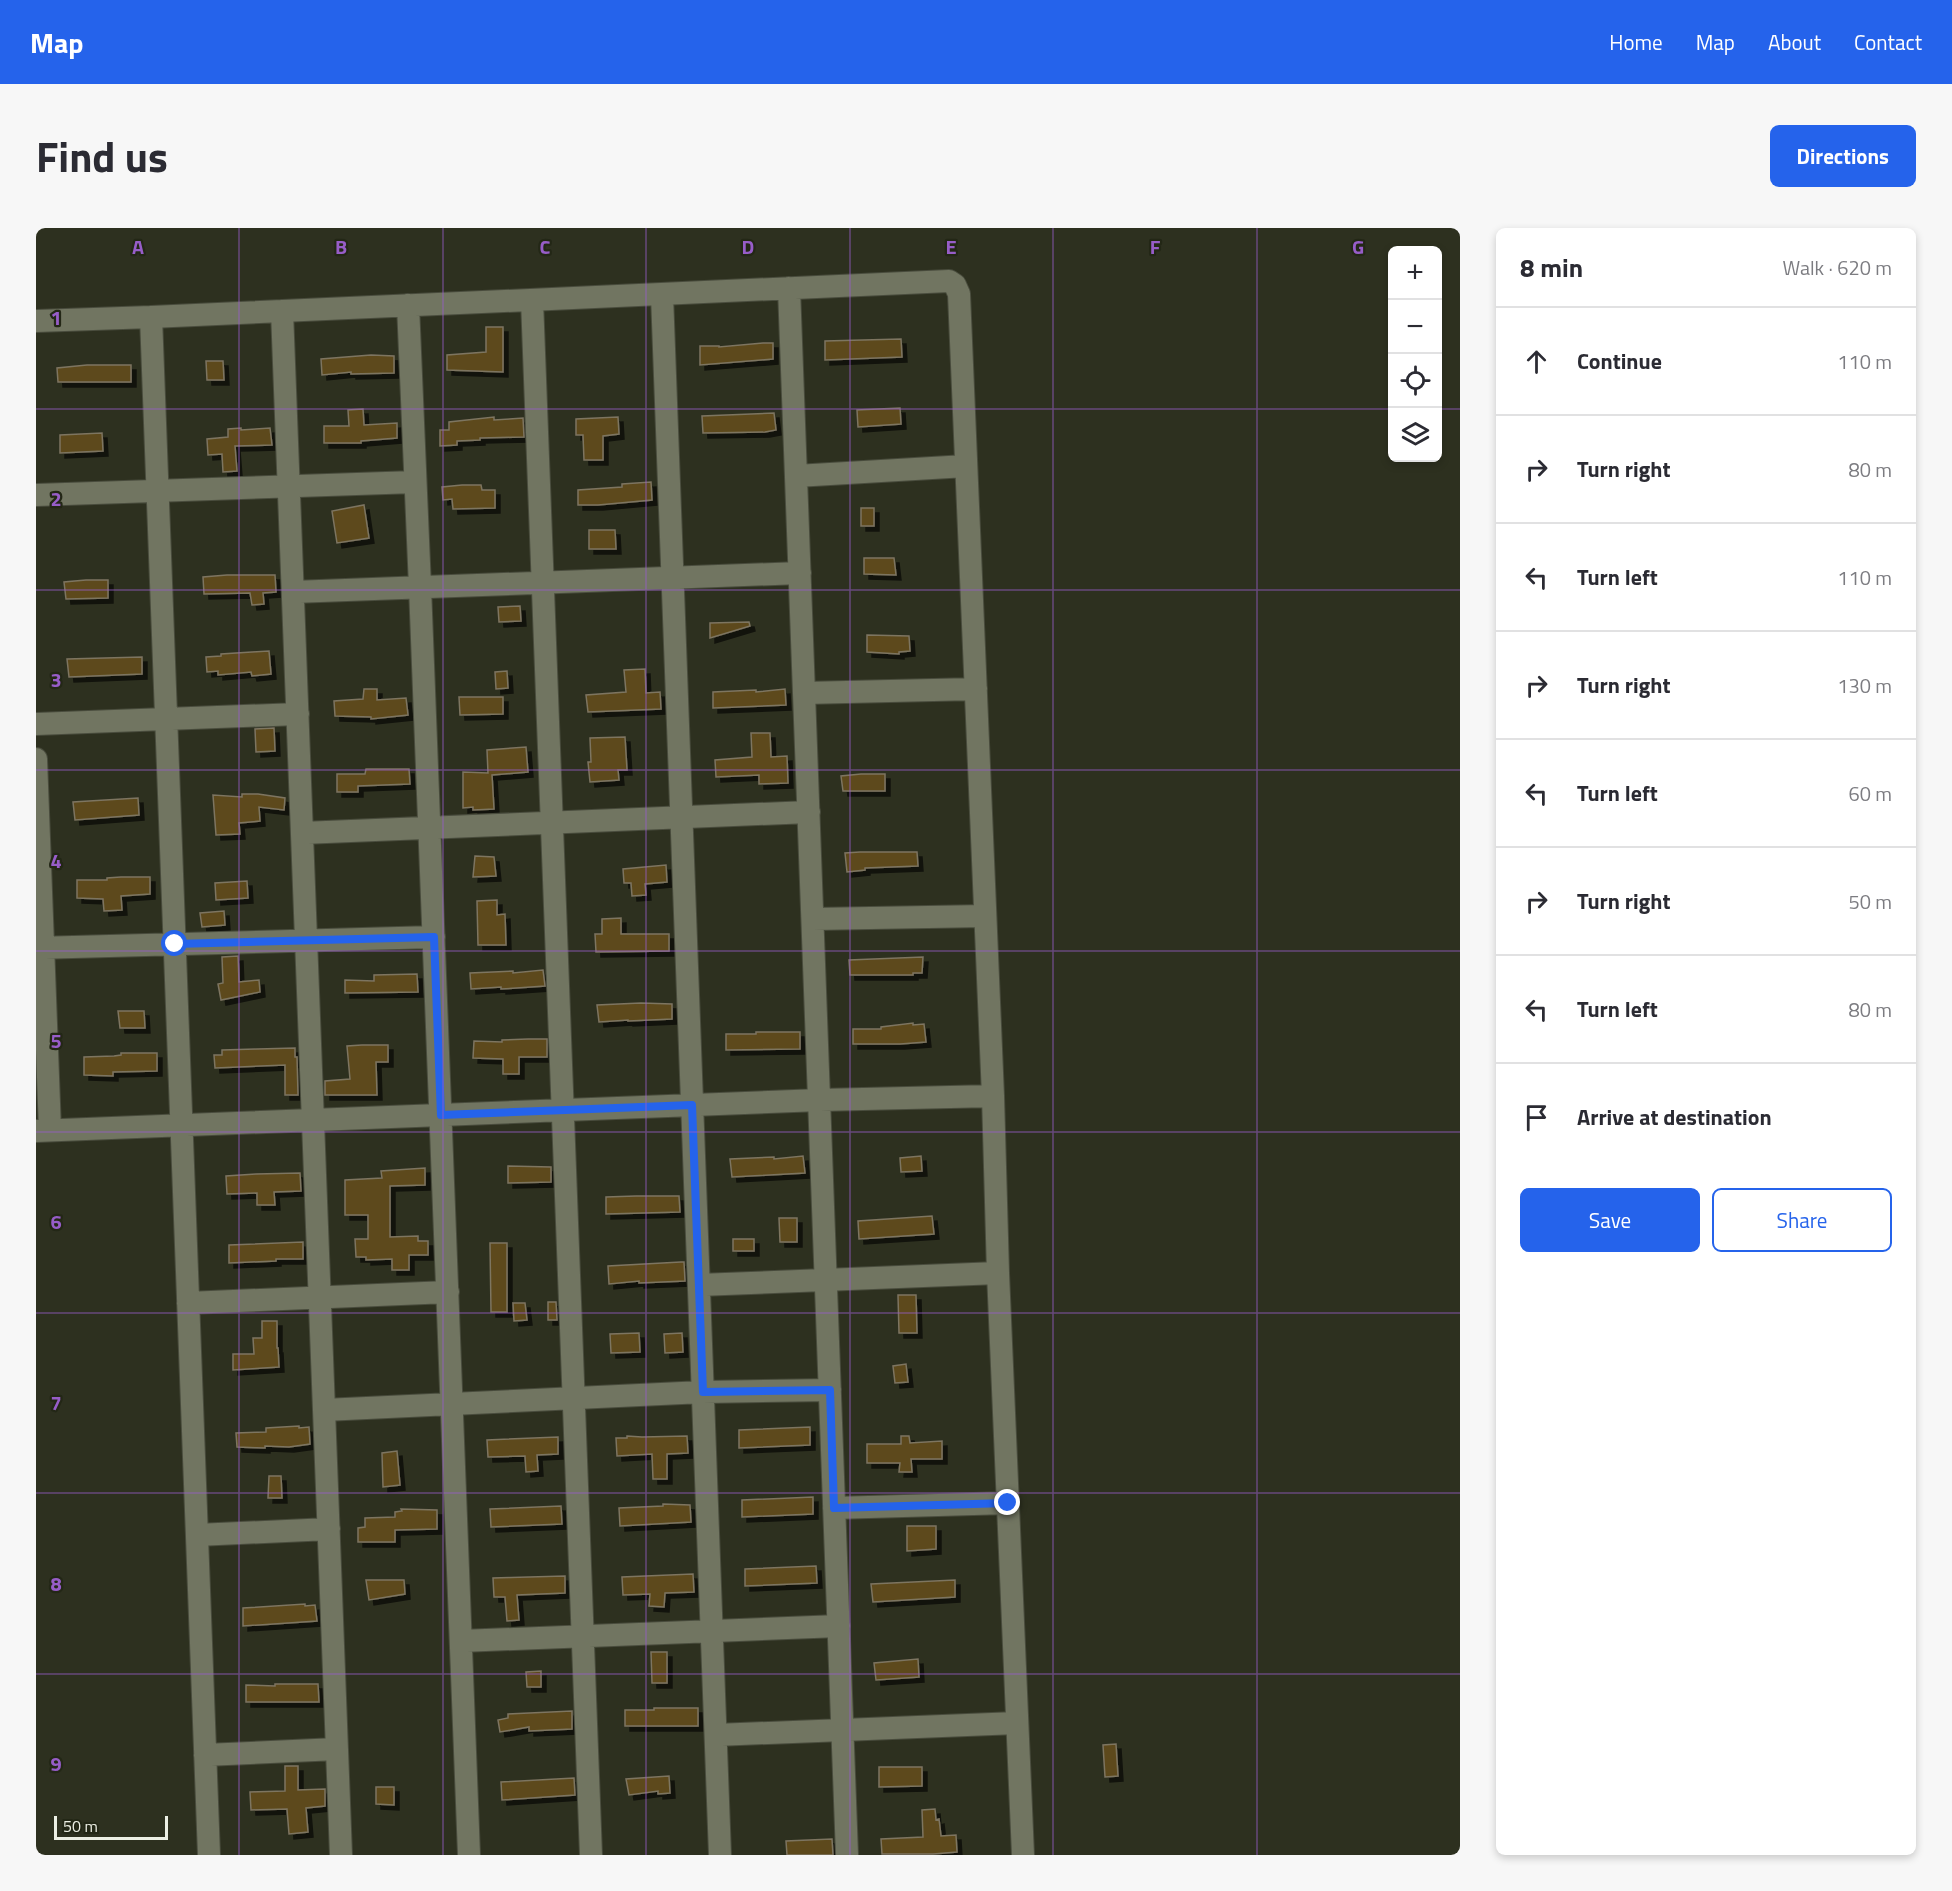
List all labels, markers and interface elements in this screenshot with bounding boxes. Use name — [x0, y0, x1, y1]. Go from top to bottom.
text: Map — [30, 21, 84, 64]
text: Home — [1609, 26, 1663, 58]
text: Map — [1696, 26, 1735, 58]
text: About — [1768, 26, 1821, 58]
text: Contact — [1854, 26, 1922, 58]
text: Find us — [36, 124, 168, 188]
button: Directions — [1770, 125, 1916, 187]
text: A — [132, 231, 144, 262]
text: B — [335, 231, 347, 262]
text: C — [540, 231, 551, 262]
text: D — [742, 231, 754, 262]
text: E — [945, 231, 957, 262]
text: F — [1150, 231, 1161, 262]
text: G — [1352, 231, 1364, 262]
map controls — [1388, 246, 1442, 462]
button: + — [1388, 246, 1442, 300]
text: 8 min — [1520, 248, 1583, 287]
text: Walk · 620 m — [1783, 252, 1892, 283]
button: − — [1388, 300, 1442, 354]
text: 1 — [50, 302, 62, 333]
text: Continue — [1577, 344, 1662, 378]
icon: ahead — [1520, 345, 1553, 378]
text: 110 m — [1837, 346, 1892, 377]
button: locate — [1388, 354, 1442, 408]
button: layers — [1388, 408, 1442, 462]
text: Turn right — [1577, 452, 1671, 486]
icon: right — [1520, 453, 1553, 486]
text: 80 m — [1848, 454, 1892, 485]
text: 2 — [50, 483, 62, 514]
text: Turn left — [1577, 560, 1658, 594]
icon: left — [1520, 561, 1553, 594]
text: 110 m — [1837, 562, 1892, 593]
text: 3 — [50, 664, 62, 695]
text: Turn right — [1577, 668, 1671, 702]
icon: right — [1520, 669, 1553, 702]
text: 130 m — [1837, 670, 1892, 701]
text: Turn left — [1577, 776, 1658, 810]
icon: left — [1520, 777, 1553, 810]
text: 60 m — [1848, 778, 1892, 809]
text: 4 — [50, 845, 62, 876]
text: Turn right — [1577, 884, 1671, 918]
icon: right — [1520, 885, 1553, 918]
text: 50 m — [1848, 886, 1892, 917]
route start — [161, 930, 187, 956]
text: Turn left — [1577, 992, 1658, 1026]
icon: left — [1520, 993, 1553, 1026]
text: 80 m — [1848, 994, 1892, 1025]
text: 5 — [50, 1025, 62, 1056]
text: Arrive at destination — [1577, 1100, 1772, 1134]
icon: arrive — [1520, 1101, 1553, 1134]
button: Save — [1520, 1188, 1700, 1252]
button: Share — [1712, 1188, 1892, 1252]
text: 6 — [50, 1206, 62, 1237]
text: 7 — [50, 1387, 62, 1418]
route end — [994, 1489, 1020, 1515]
text: 8 — [50, 1568, 62, 1599]
text: 9 — [50, 1748, 62, 1779]
scale bar — [54, 1813, 168, 1840]
text: 50 m — [63, 1814, 98, 1838]

